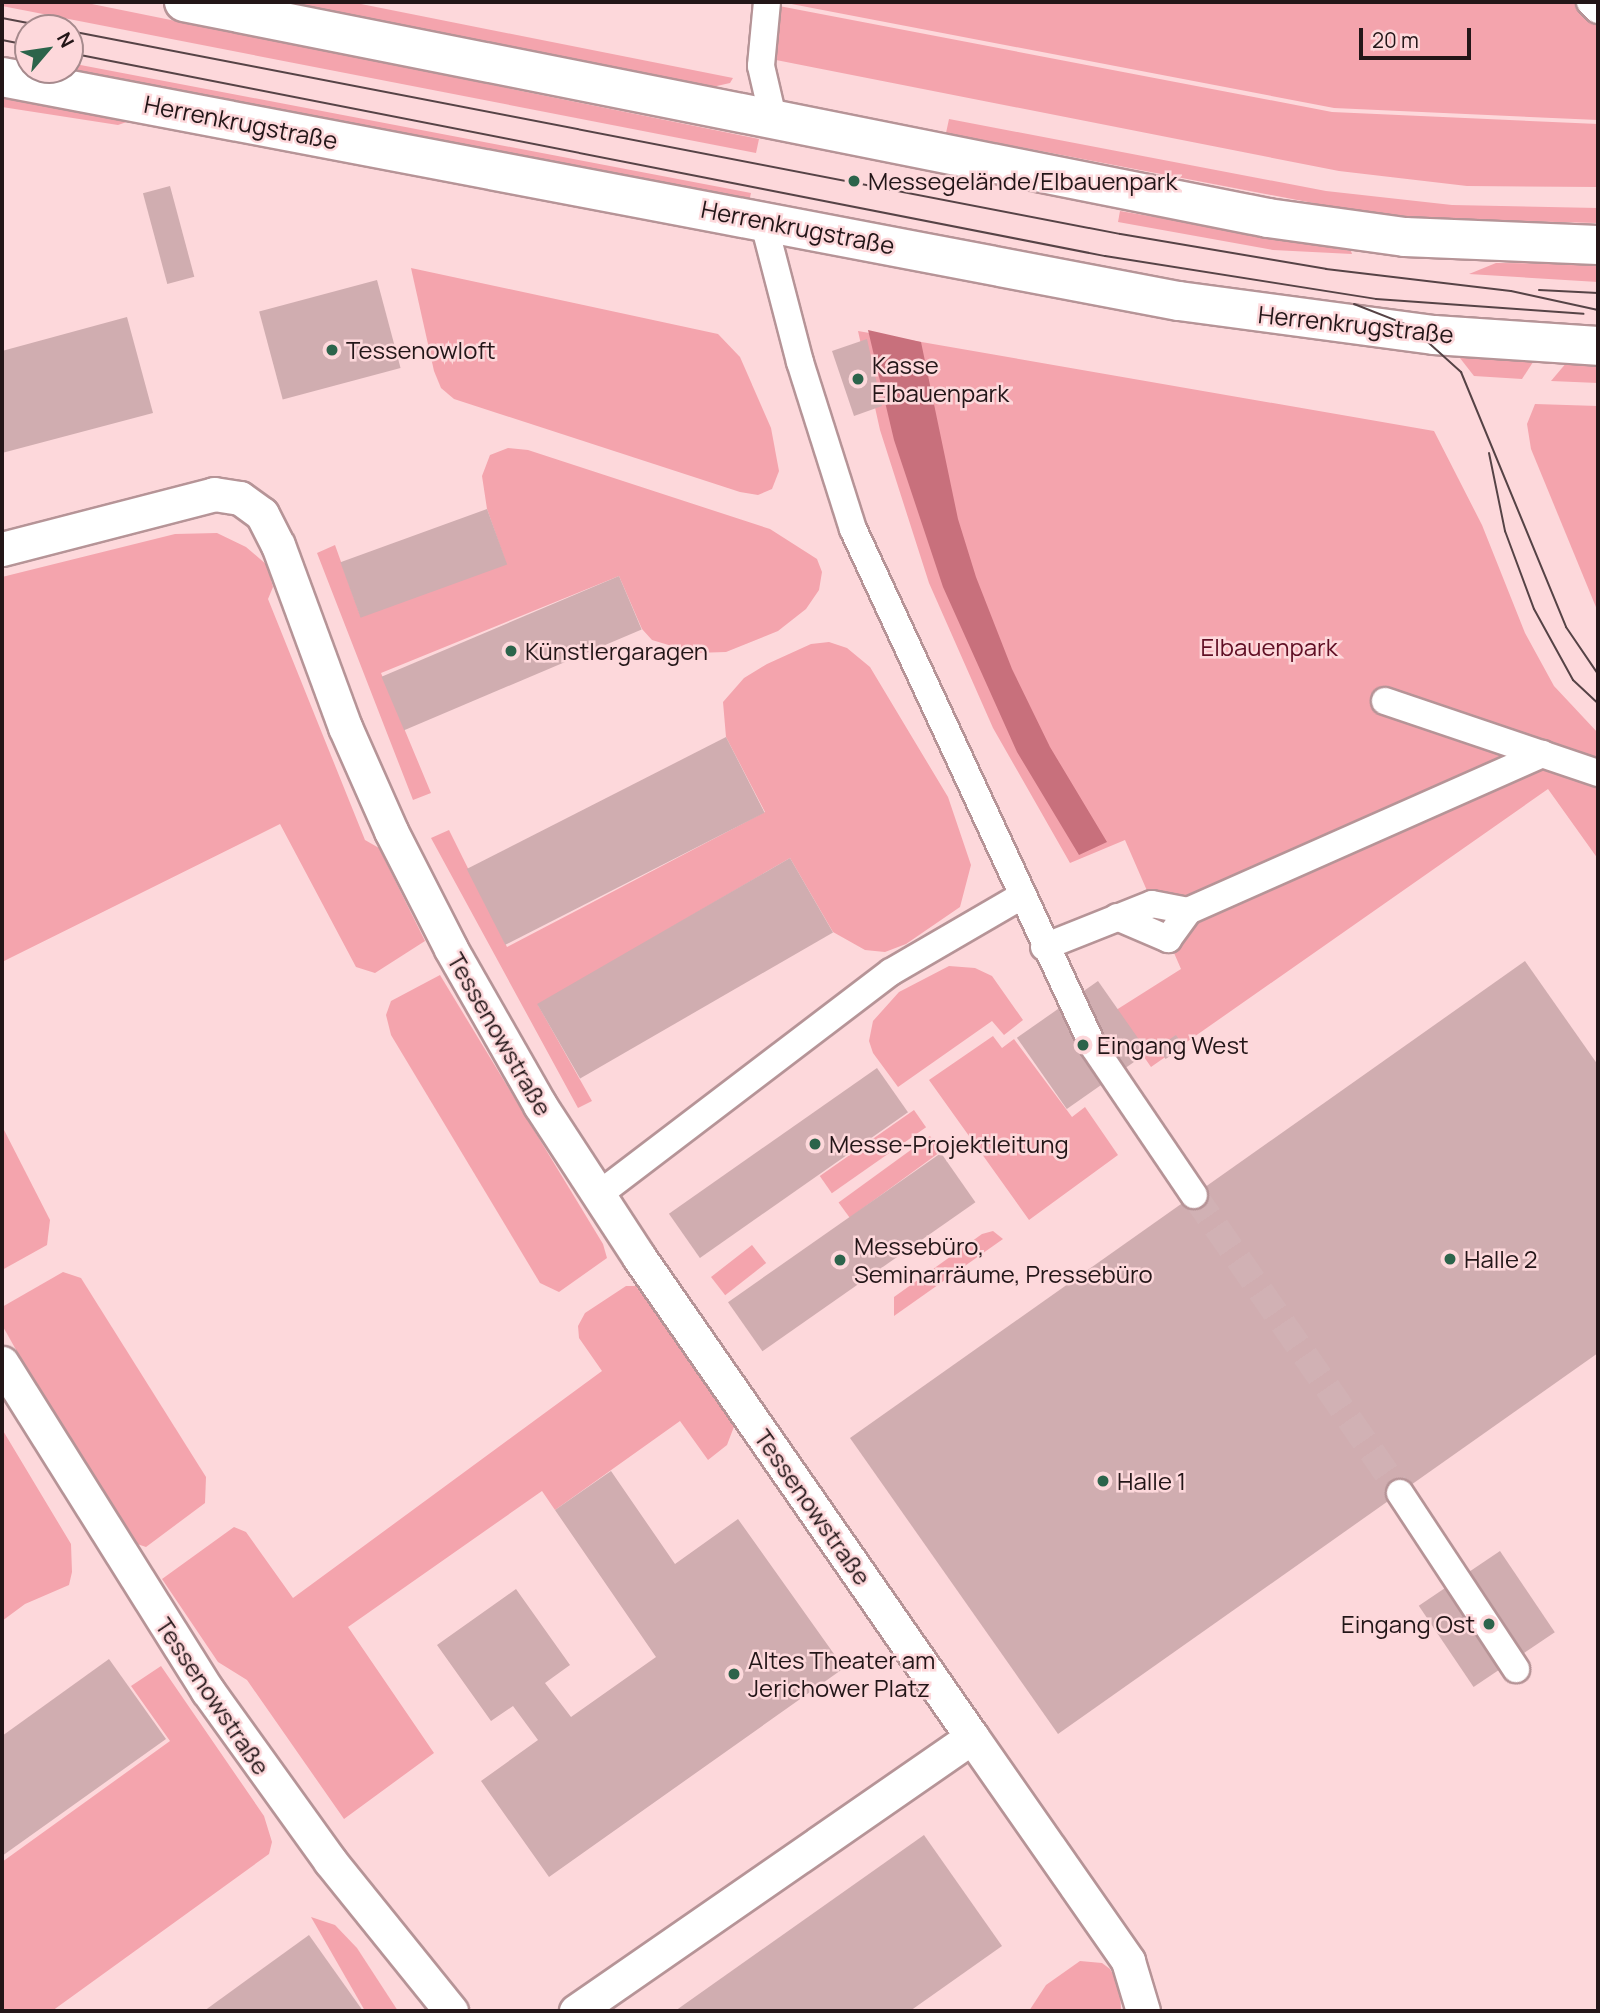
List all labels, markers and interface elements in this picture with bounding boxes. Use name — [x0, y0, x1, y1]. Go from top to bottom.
north arrow — [14, 14, 84, 84]
scale bar — [1362, 14, 1474, 58]
text: 20 m — [1372, 26, 1419, 54]
text: N — [51, 28, 80, 52]
street label: Herrenkrugstraße — [142, 89, 340, 155]
place label: Messegelände/Elbauenpark — [868, 167, 1177, 195]
marker: Messegelände/Elbauenpark — [846, 173, 862, 189]
street label: Herrenkrugstraße — [699, 194, 897, 260]
street label: Herrenkrugstraße — [1257, 299, 1455, 349]
place label: Tessenowloft — [346, 336, 496, 364]
marker: Tessenowloft — [324, 342, 340, 358]
place label: Kasse Elbauenpark — [872, 351, 1009, 407]
marker: Kasse Elbauenpark — [850, 371, 866, 387]
park label: Elbauenpark — [1200, 633, 1338, 661]
place label: Künstlergaragen — [525, 637, 708, 665]
marker: Künstlergaragen — [503, 643, 519, 659]
street label: Tessenowstraße — [442, 947, 558, 1121]
place label: Eingang West — [1097, 1031, 1249, 1059]
marker: Eingang West — [1075, 1037, 1091, 1053]
place label: Messe-Projektleitung — [829, 1130, 1069, 1158]
marker: Messe-Projektleitung — [807, 1136, 823, 1152]
place label: Messebüro, Seminarräume, Pressebüro — [854, 1232, 1153, 1288]
place label: Halle 2 — [1464, 1245, 1537, 1273]
marker: Halle 2 — [1442, 1251, 1458, 1267]
marker: Messebüro, Seminarräume, Pressebüro — [832, 1252, 848, 1268]
street label: Tessenowstraße — [749, 1424, 877, 1590]
place label: Halle 1 — [1117, 1467, 1186, 1495]
marker: Halle 1 — [1095, 1473, 1111, 1489]
place label: Eingang Ost — [1341, 1610, 1475, 1638]
street label: Tessenowstraße — [150, 1612, 276, 1780]
marker: Eingang Ost — [1481, 1616, 1497, 1632]
place label: Altes Theater am Jerichower Platz — [748, 1646, 935, 1702]
marker: Altes Theater am Jerichower Platz — [726, 1666, 742, 1682]

